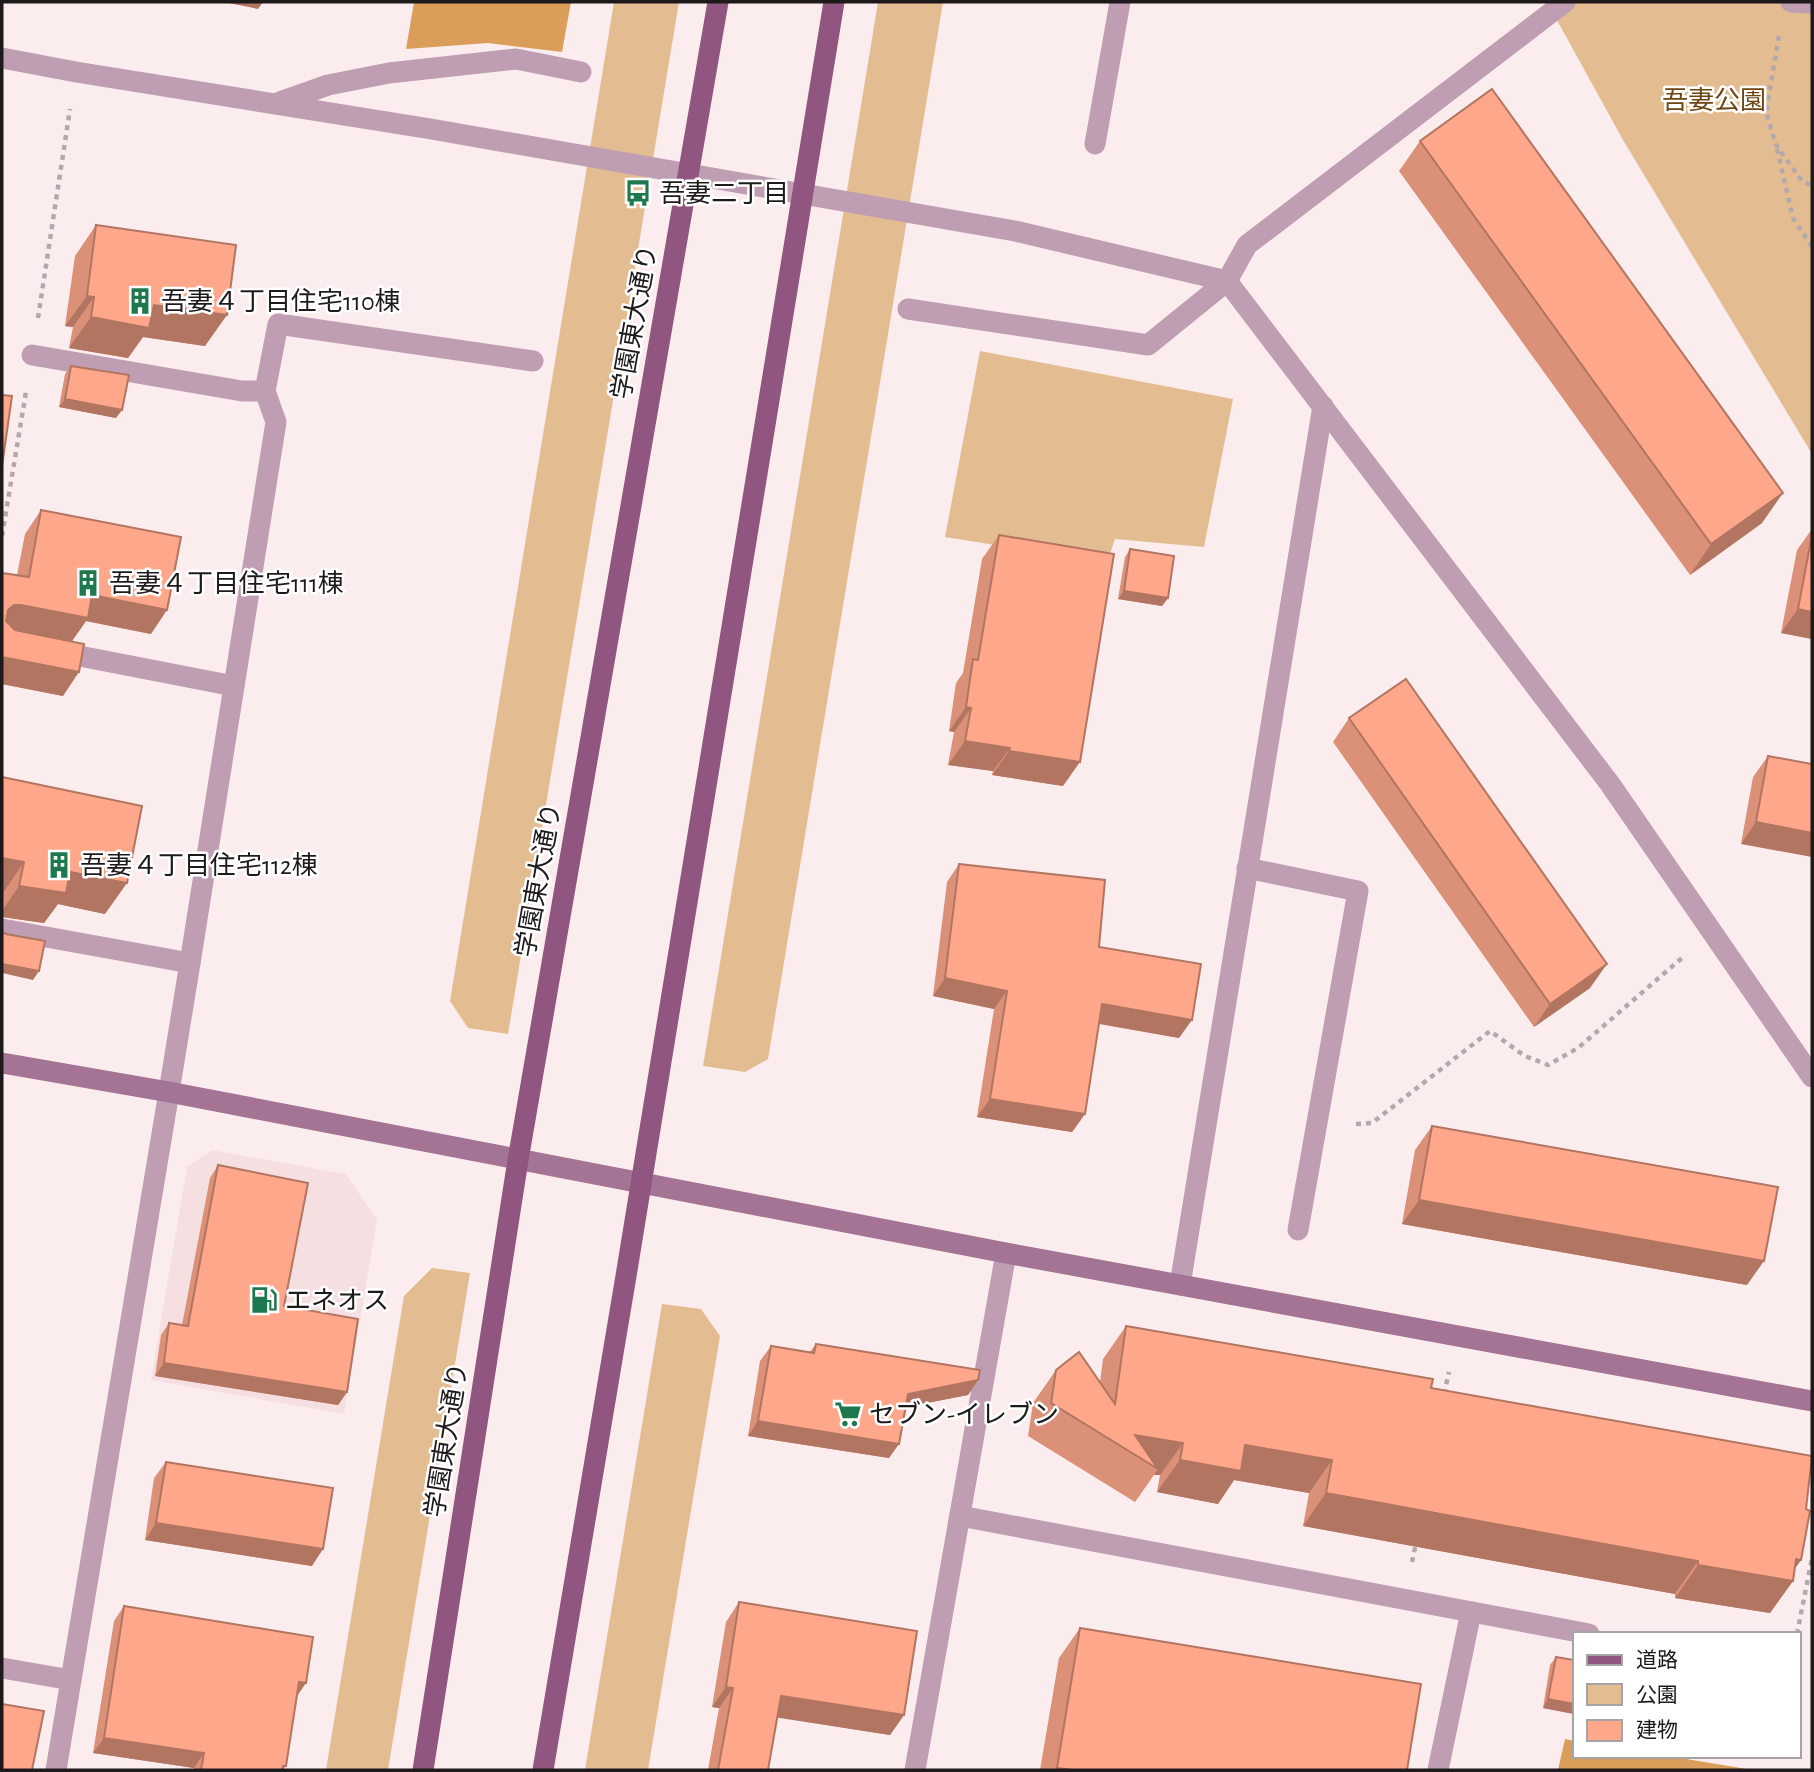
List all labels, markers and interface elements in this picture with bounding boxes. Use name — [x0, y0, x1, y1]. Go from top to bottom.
park label: 吾妻公園 — [1662, 87, 1766, 114]
bus stop icon: 吾妻二丁目 — [623, 178, 653, 208]
place label: 吾妻二丁目 — [659, 180, 789, 207]
street label: 学園東大通り — [607, 243, 661, 401]
building icon: 吾妻４丁目住宅110棟 — [125, 286, 155, 316]
place label: 吾妻４丁目住宅110棟 — [161, 288, 401, 315]
building icon: 吾妻４丁目住宅111棟 — [73, 568, 103, 598]
place label: 吾妻４丁目住宅111棟 — [109, 570, 344, 597]
street label: 学園東大通り — [511, 801, 565, 959]
building icon: 吾妻４丁目住宅112棟 — [44, 850, 74, 880]
place label: 吾妻４丁目住宅112棟 — [80, 852, 318, 879]
fuel station icon: エネオス — [249, 1285, 279, 1315]
place label: エネオス — [285, 1288, 389, 1314]
street label: 学園東大通り — [420, 1361, 472, 1519]
supermarket icon: セブン-イレブン — [833, 1399, 863, 1429]
place label: セブン-イレブン — [869, 1400, 1059, 1428]
legend — [1573, 1632, 1800, 1758]
text: 道路 — [1636, 1649, 1678, 1671]
text: 公園 — [1636, 1685, 1678, 1706]
text: 建物 — [1636, 1719, 1678, 1741]

